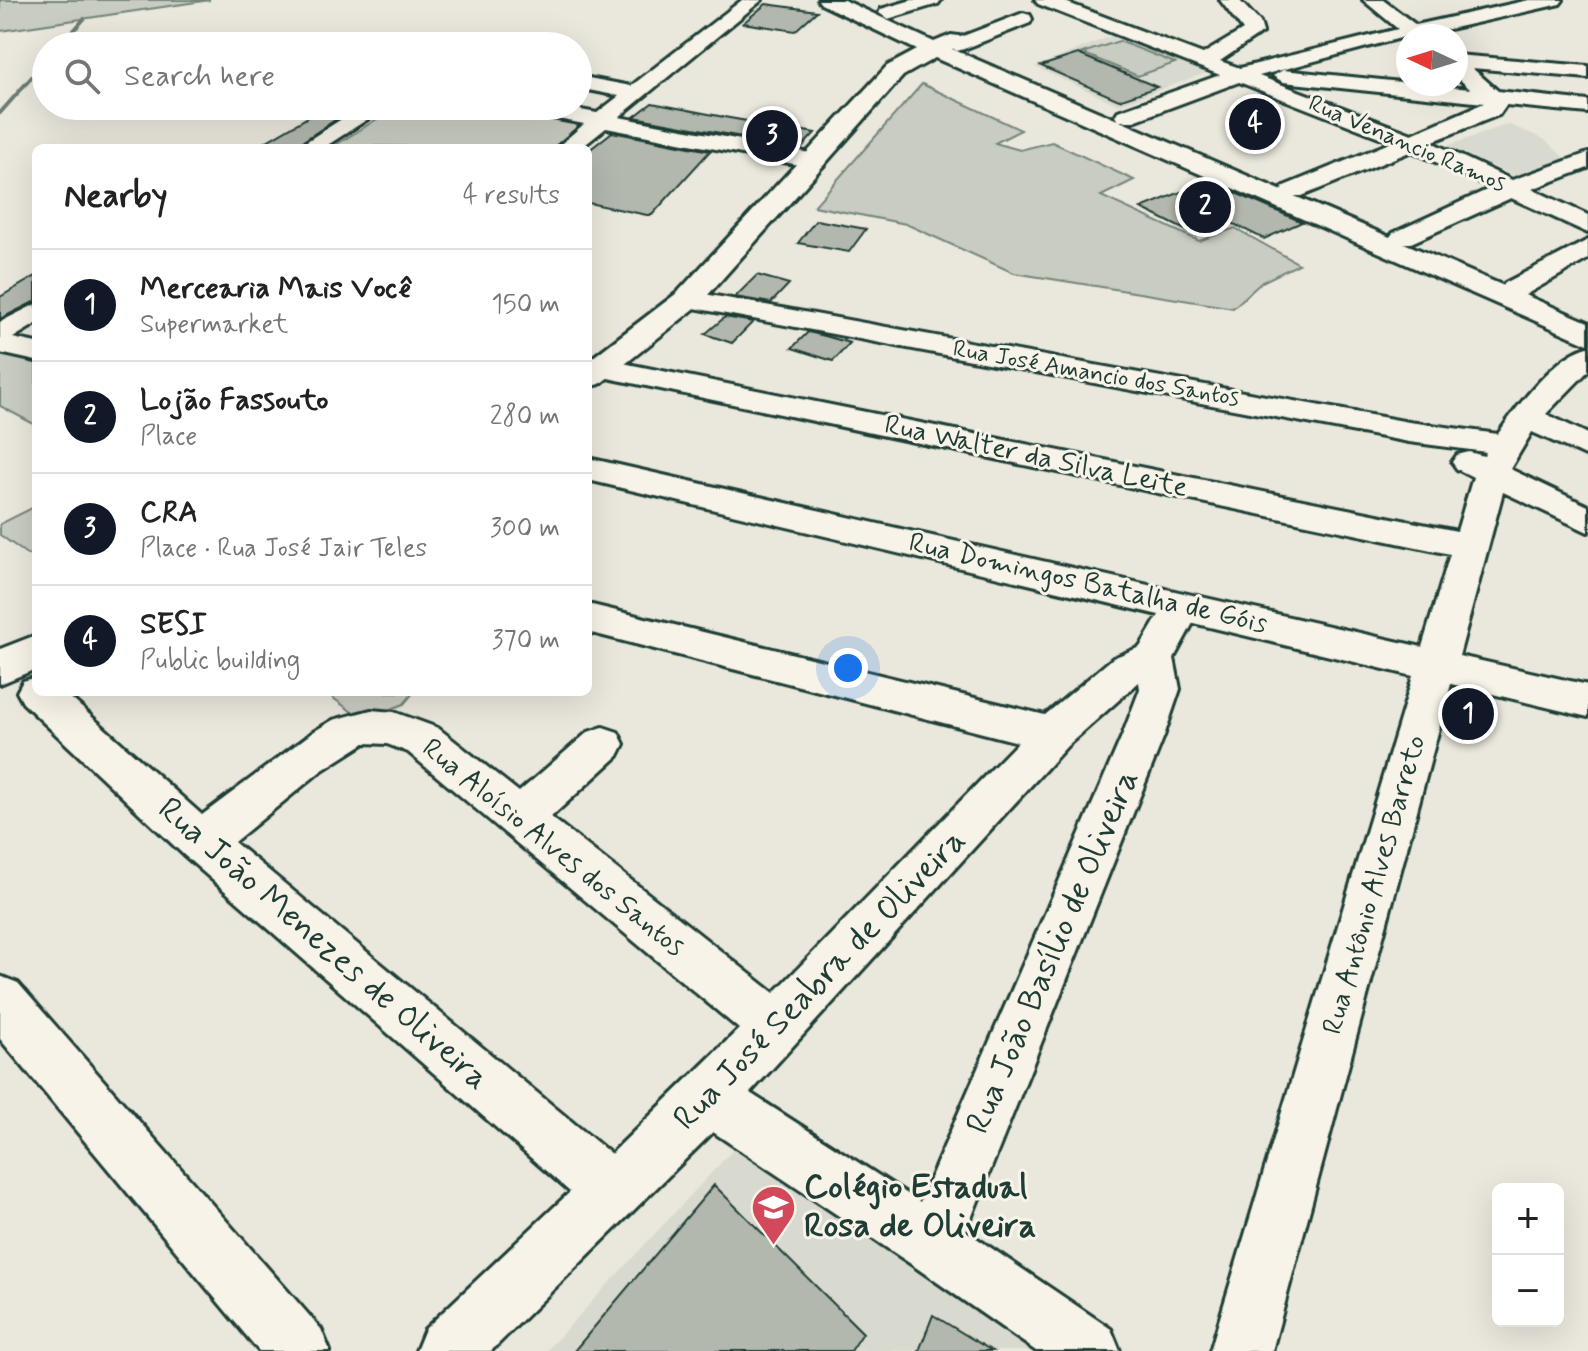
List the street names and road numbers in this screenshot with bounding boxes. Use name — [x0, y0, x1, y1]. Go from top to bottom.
street label: Rua Venancio Ramos — [1303, 88, 1511, 200]
street label: Rua José Amancio dos Santos — [950, 334, 1242, 414]
street label: Rua Walter da Silva Leite — [881, 407, 1191, 507]
street label: Rua Domingos Batalha de Góis — [905, 525, 1271, 643]
street label: Rua Aloísio Alves dos Santos — [414, 730, 692, 966]
street label: Rua Antônio Alves Barreto — [1315, 731, 1435, 1039]
street label: Rua João Basílio de Oliveira — [956, 763, 1150, 1141]
street label: Rua João Menezes de Oliveira — [148, 788, 498, 1100]
street label: Rua José Seabra de Oliveira — [664, 819, 976, 1141]

